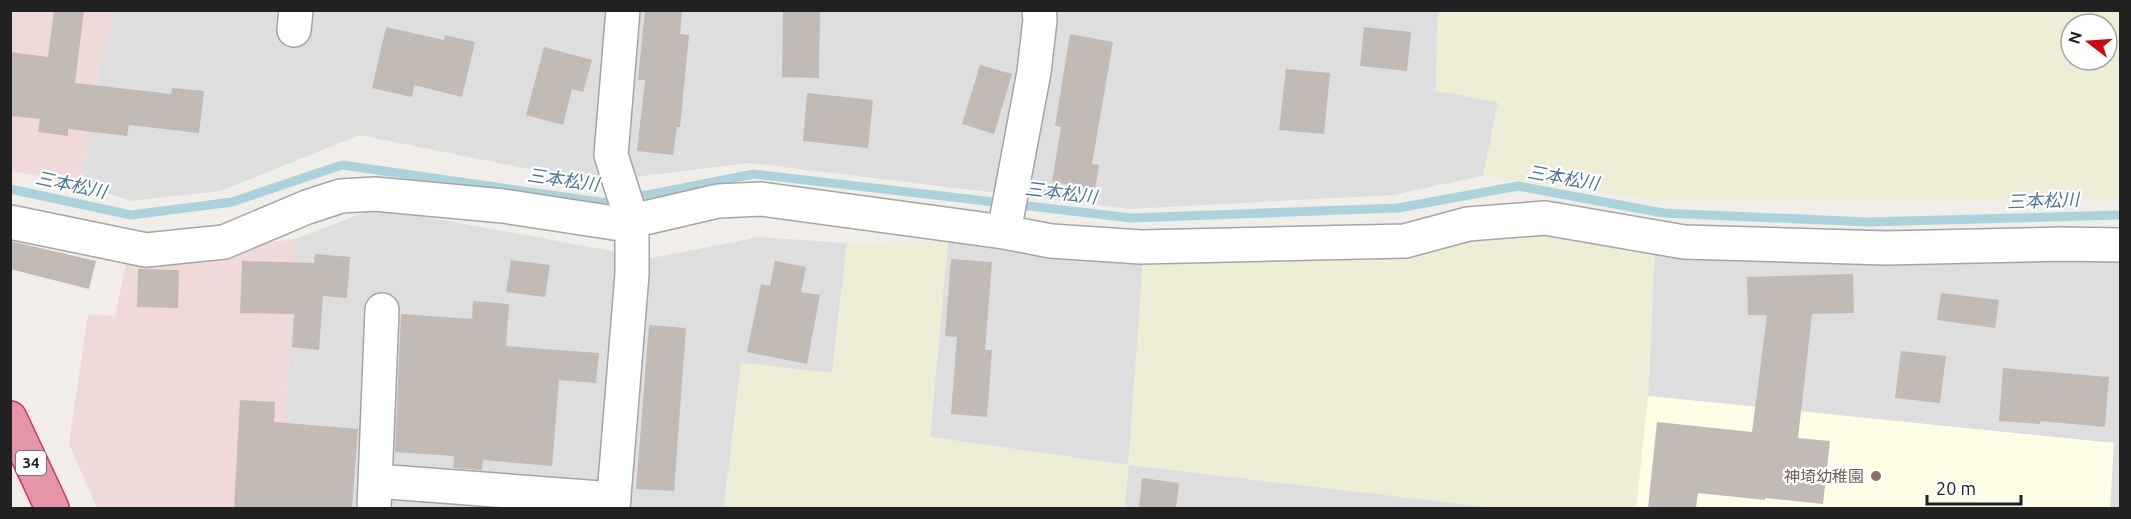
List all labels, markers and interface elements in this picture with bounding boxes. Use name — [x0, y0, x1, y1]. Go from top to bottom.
north arrow — [2059, 12, 2119, 72]
text: N — [2064, 29, 2085, 46]
water label: 三本松川 — [1526, 161, 1602, 193]
water label: 三本松川 — [526, 164, 602, 194]
water label: 三本松川 — [34, 167, 110, 202]
water label: 三本松川 — [1024, 178, 1100, 207]
water label: 三本松川 — [2007, 189, 2081, 211]
road number: 34 — [16, 451, 46, 475]
place label: 神埼幼稚園 — [1784, 467, 1864, 485]
scale bar — [1927, 468, 2022, 506]
marker: 神埼幼稚園 — [1869, 469, 1883, 483]
text: 20 m — [1936, 478, 1976, 498]

